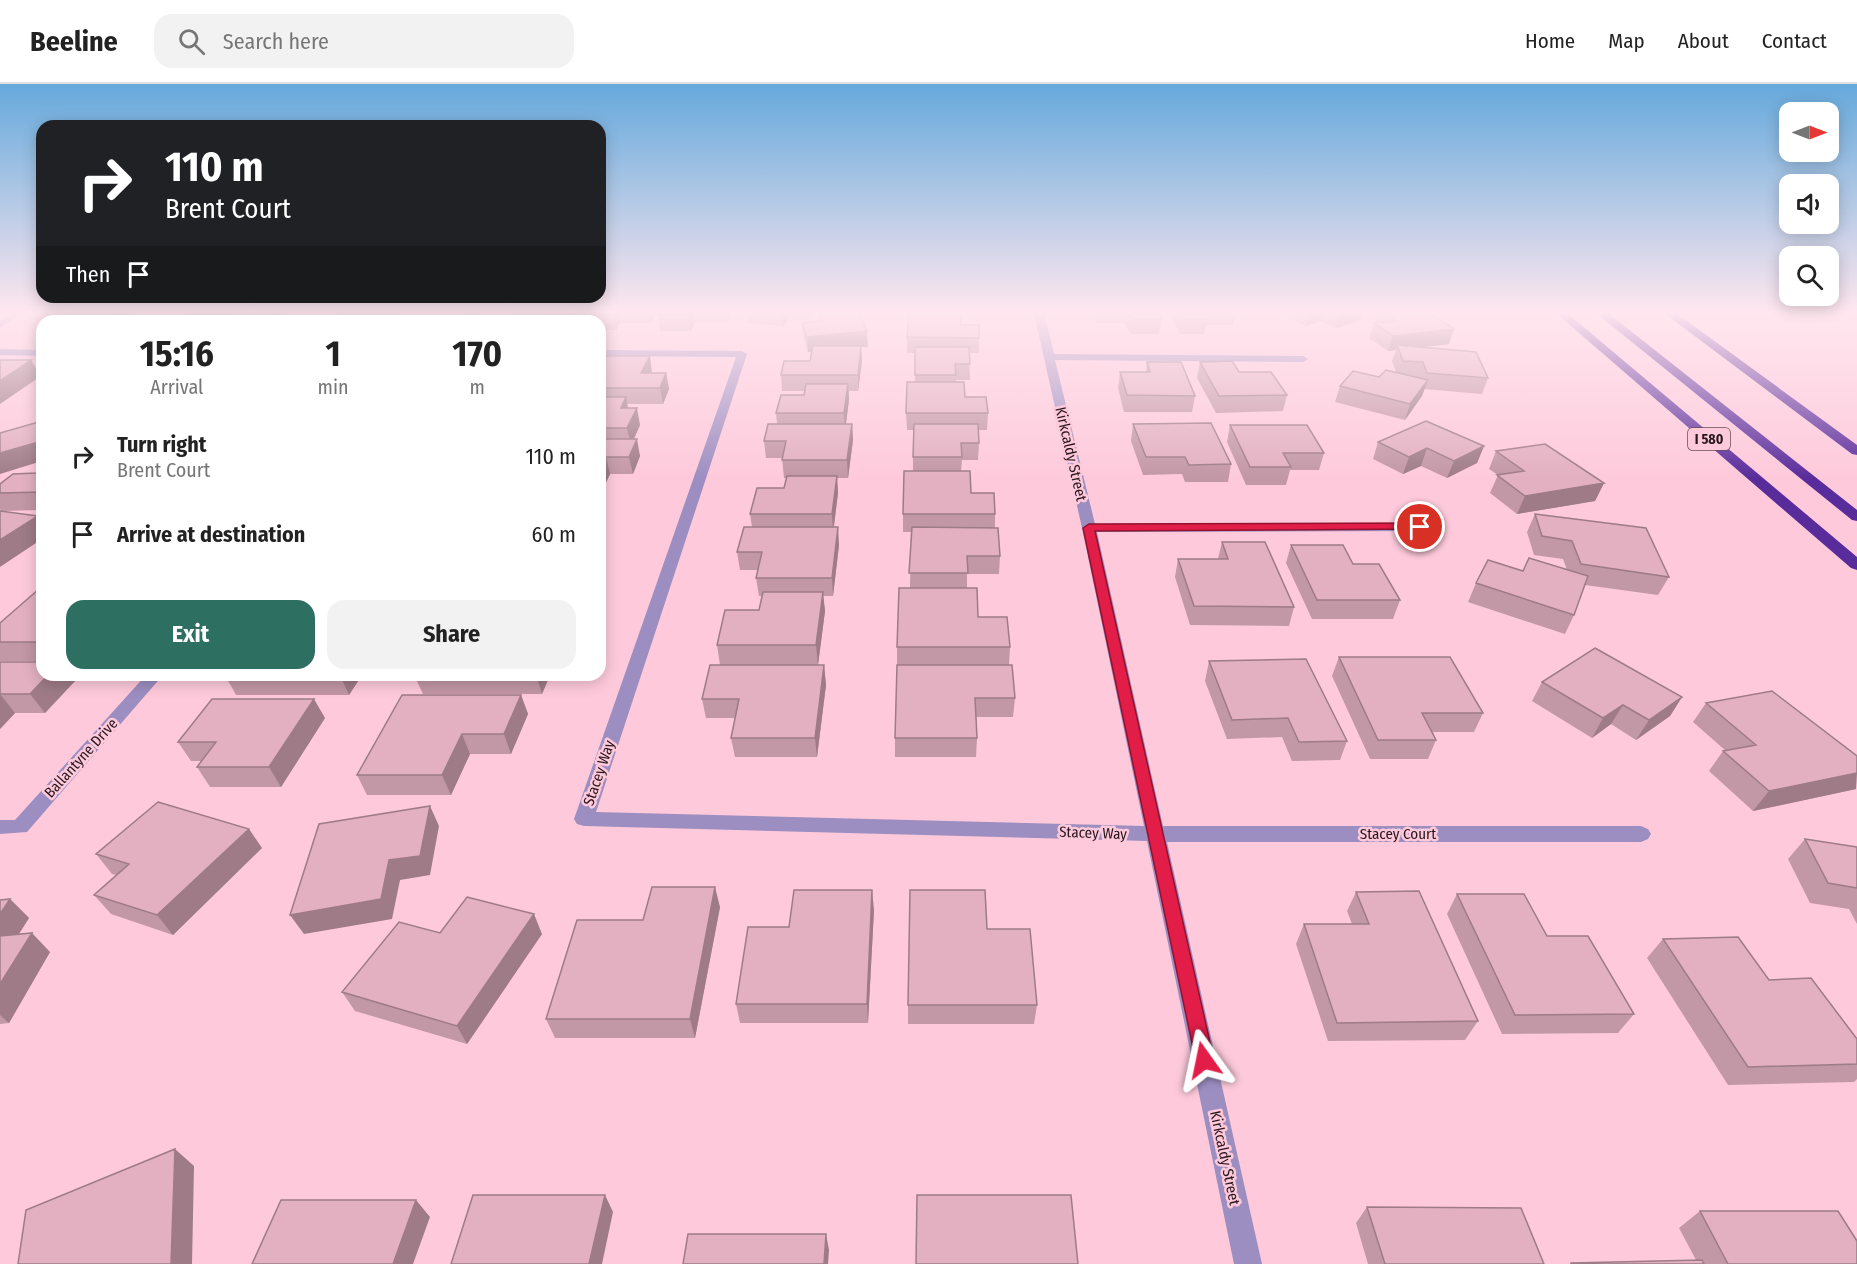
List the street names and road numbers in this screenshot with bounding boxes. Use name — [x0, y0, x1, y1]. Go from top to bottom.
street label: Kirkcaldy Street — [1051, 405, 1091, 503]
road number: I 580 — [1688, 428, 1730, 450]
street label: Ballantyne Drive — [41, 715, 121, 801]
street label: Stacey Way — [579, 738, 619, 808]
street label: Stacey Way — [1059, 823, 1128, 843]
street label: Stacey Court — [1360, 825, 1436, 843]
street label: Kirkcaldy Street — [1206, 1109, 1244, 1207]

